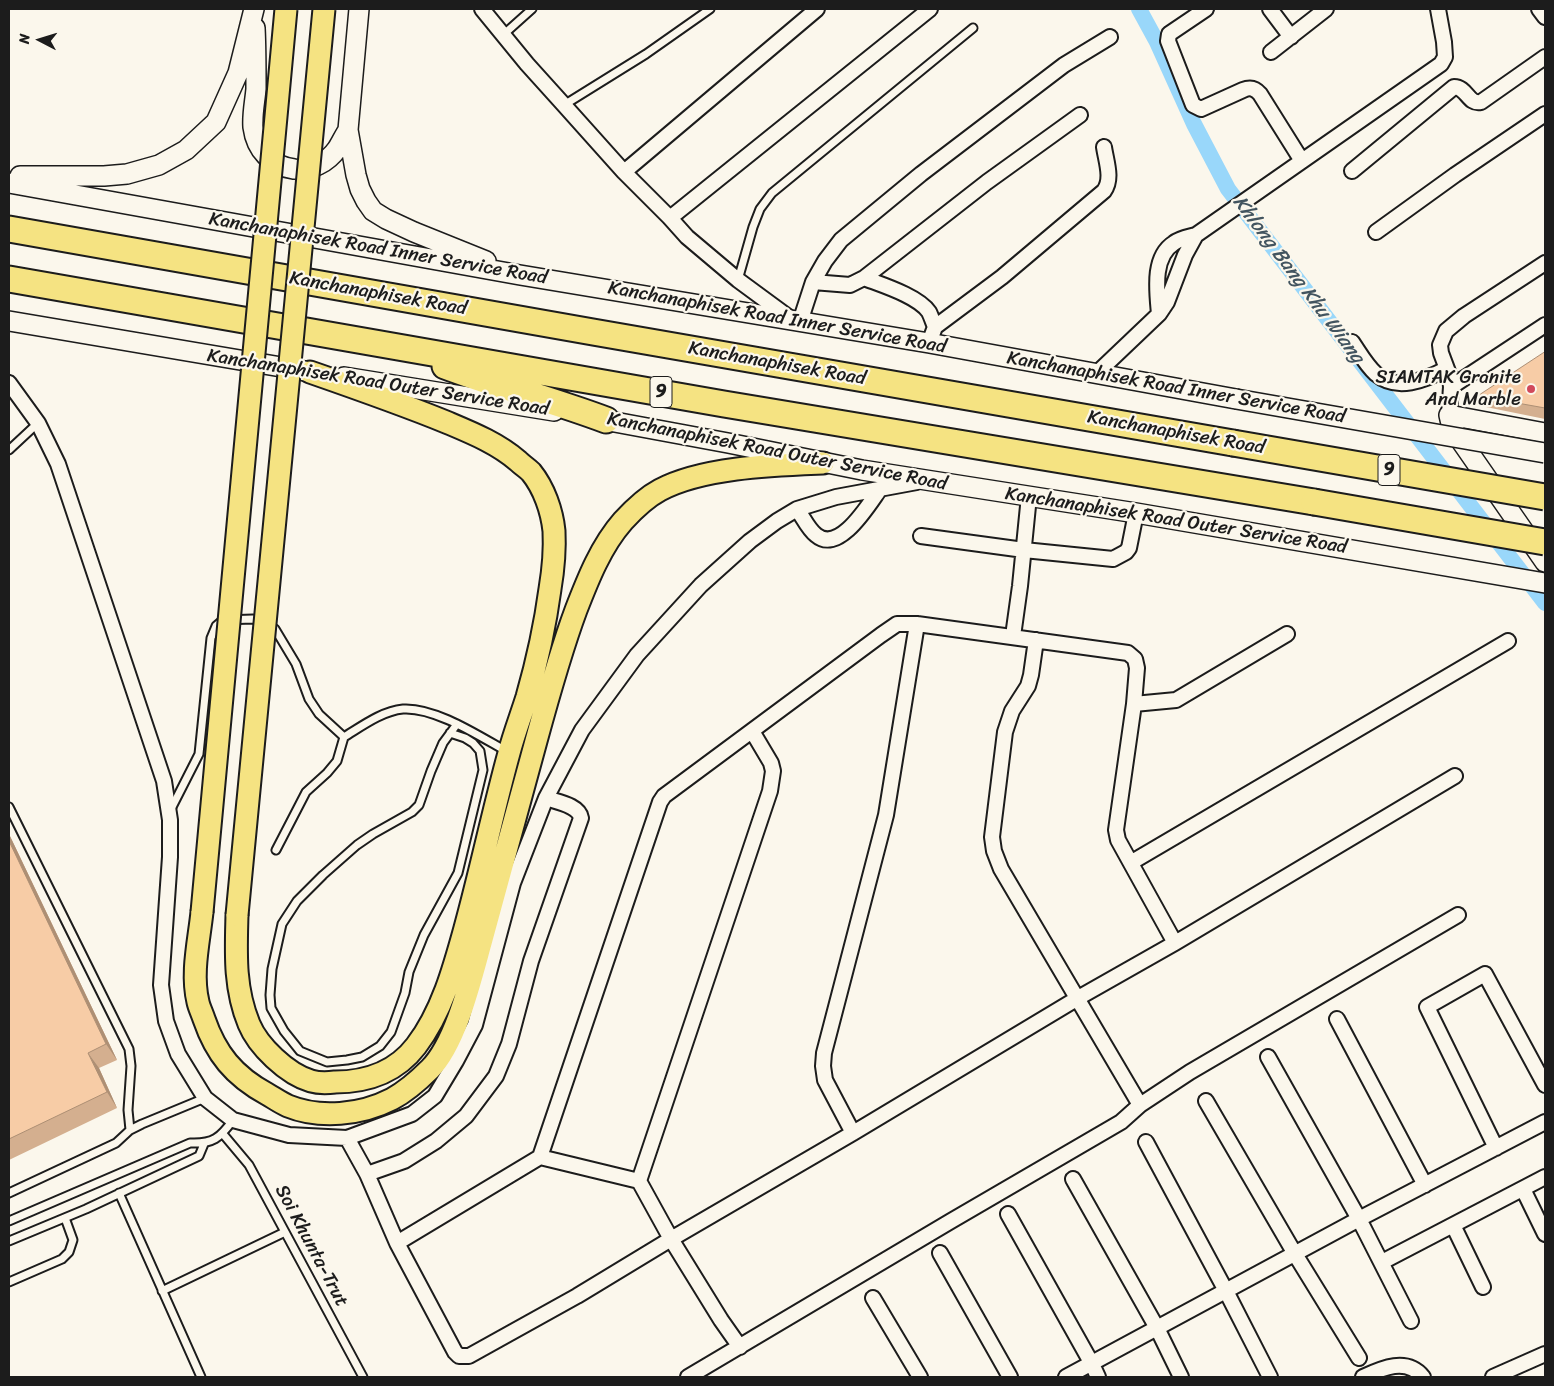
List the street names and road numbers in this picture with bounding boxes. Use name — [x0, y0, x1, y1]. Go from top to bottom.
street label: Kanchanaphisek Road Inner Service Road — [207, 208, 549, 290]
street label: Kanchanaphisek Road — [288, 267, 468, 321]
street label: Kanchanaphisek Road Inner Service Road — [606, 277, 948, 359]
street label: Kanchanaphisek Road — [687, 337, 867, 391]
street label: Kanchanaphisek Road Outer Service Road — [205, 345, 551, 421]
street label: Kanchanaphisek Road Inner Service Road — [1005, 347, 1347, 429]
road number: 9 — [650, 377, 672, 408]
street label: Kanchanaphisek Road — [1086, 406, 1266, 460]
street label: Kanchanaphisek Road Outer Service Road — [605, 408, 949, 496]
road number: 9 — [1378, 454, 1400, 486]
street label: Kanchanaphisek Road Outer Service Road — [1003, 483, 1349, 559]
street label: Soi Khunta-Trut — [269, 1181, 353, 1311]

